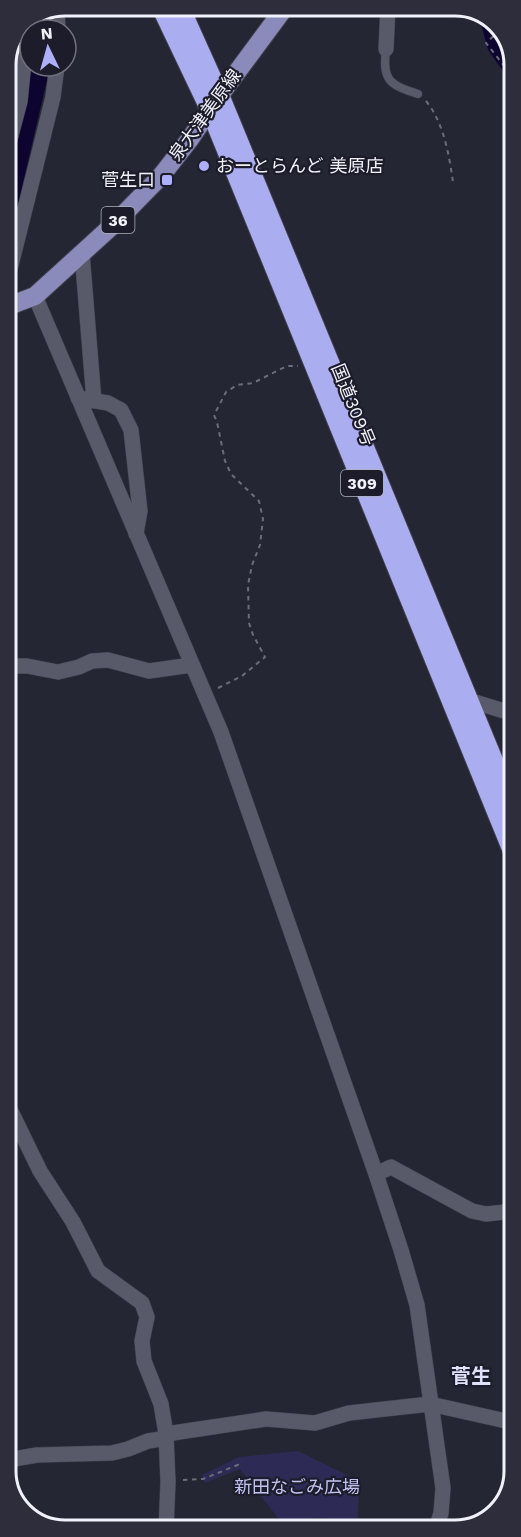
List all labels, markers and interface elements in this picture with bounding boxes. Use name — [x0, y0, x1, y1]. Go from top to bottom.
north arrow — [18, 18, 78, 78]
text: N — [40, 24, 53, 44]
street label: 泉大津美原線 — [164, 65, 245, 165]
place label: おーとらんど 美原店 — [216, 155, 384, 176]
marker: おーとらんど 美原店 — [197, 159, 211, 173]
place label: 菅生口 — [101, 169, 155, 190]
marker: 菅生口 — [160, 173, 174, 187]
road number: 36 — [102, 207, 134, 233]
street label: 国道309号 — [327, 361, 379, 449]
road number: 309 — [341, 470, 383, 496]
district label: 菅生 — [451, 1364, 491, 1388]
park label: 新田なごみ広場 — [234, 1476, 360, 1497]

